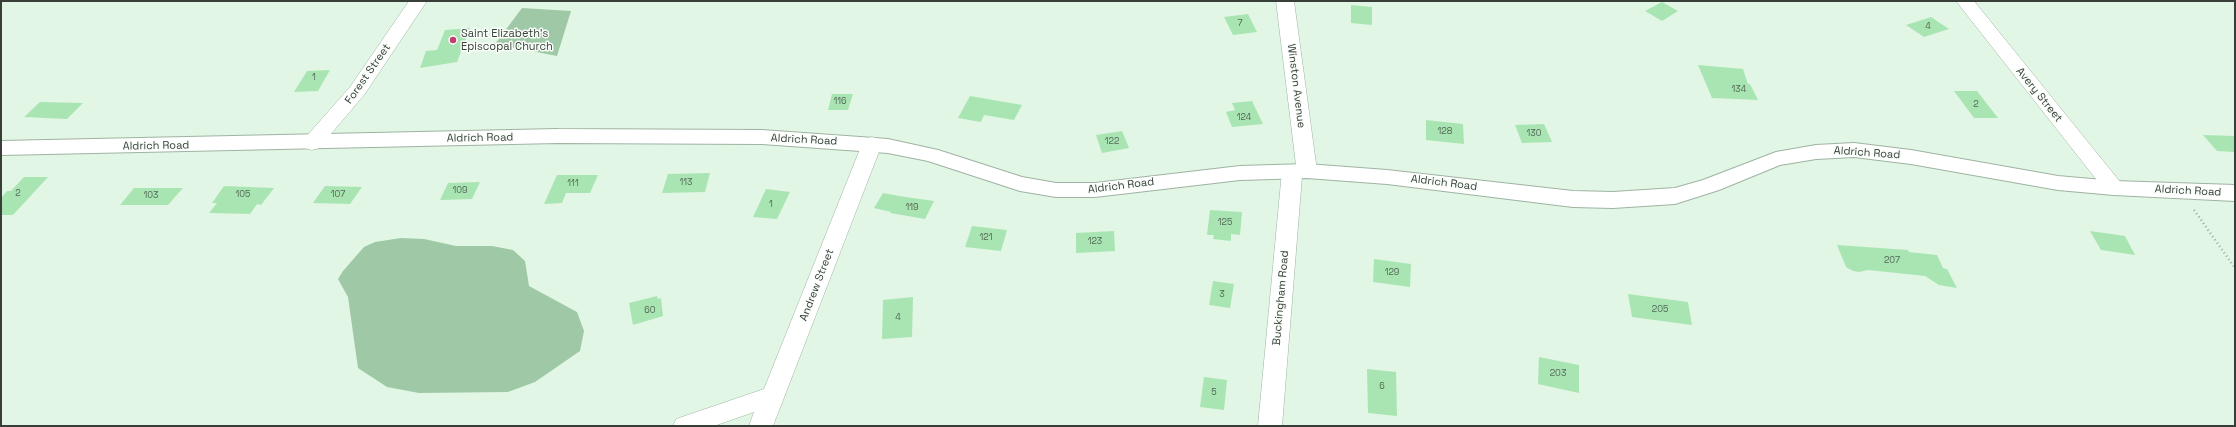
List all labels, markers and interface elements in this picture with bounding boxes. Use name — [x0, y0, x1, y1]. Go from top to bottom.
house number: 7 — [1237, 19, 1243, 29]
house number: 4 — [1925, 22, 1931, 32]
place label: Saint Elizabeth's Episcopal Church — [461, 27, 553, 53]
marker: Saint Elizabeth's Episcopal Church — [448, 35, 458, 45]
street label: Forest Street — [342, 41, 394, 107]
street label: Winston Avenue — [1284, 43, 1308, 129]
street label: Avery Street — [2013, 65, 2065, 125]
house number: 1 — [312, 73, 316, 83]
house number: 134 — [1732, 85, 1746, 95]
house number: 116 — [833, 97, 847, 107]
house number: 2 — [1973, 100, 1979, 110]
house number: 124 — [1237, 113, 1251, 123]
house number: 128 — [1438, 127, 1452, 137]
house number: 130 — [1527, 129, 1541, 139]
street label: Aldrich Road — [447, 131, 513, 145]
street label: Aldrich Road — [770, 132, 838, 148]
house number: 122 — [1105, 137, 1119, 147]
street label: Aldrich Road — [123, 139, 189, 153]
street label: Aldrich Road — [1833, 144, 1901, 162]
street label: Aldrich Road — [1410, 172, 1478, 194]
street label: Aldrich Road — [1087, 175, 1155, 197]
house number: 113 — [680, 178, 692, 188]
house number: 111 — [567, 179, 579, 189]
street label: Aldrich Road — [2154, 183, 2222, 199]
house number: 109 — [452, 186, 468, 196]
house number: 2 — [15, 189, 21, 199]
house number: 105 — [236, 190, 250, 200]
house number: 107 — [331, 190, 345, 200]
house number: 103 — [144, 191, 158, 201]
house number: 1 — [769, 200, 773, 210]
house number: 119 — [905, 203, 919, 213]
house number: 125 — [1218, 218, 1232, 228]
house number: 121 — [980, 233, 992, 243]
house number: 123 — [1088, 237, 1102, 247]
street label: Andrew Street — [797, 247, 837, 323]
street label: Buckingham Road — [1270, 250, 1292, 346]
house number: 207 — [1884, 256, 1900, 266]
house number: 129 — [1385, 268, 1399, 278]
house number: 3 — [1219, 290, 1225, 300]
house number: 205 — [1652, 305, 1668, 315]
house number: 60 — [644, 306, 656, 316]
house number: 4 — [895, 313, 901, 323]
house number: 203 — [1550, 369, 1566, 379]
house number: 6 — [1379, 382, 1385, 392]
house number: 5 — [1211, 388, 1217, 398]

